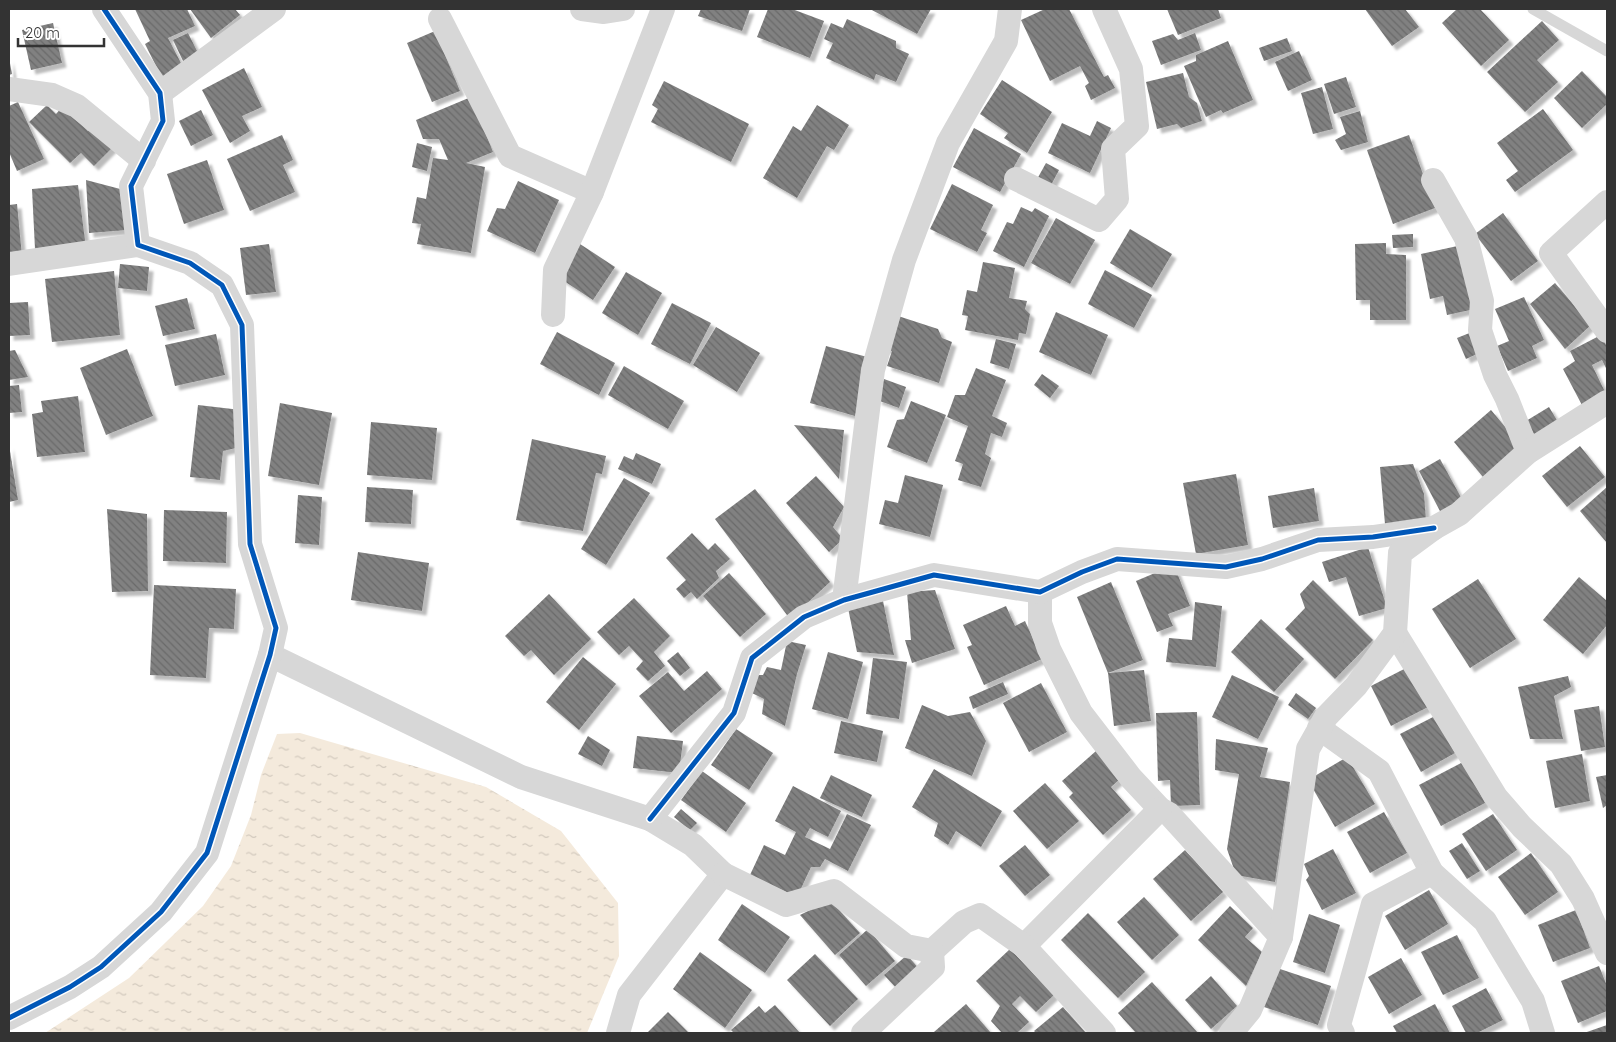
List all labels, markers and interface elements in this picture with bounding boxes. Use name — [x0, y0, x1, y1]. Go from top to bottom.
scale bar — [18, 15, 104, 47]
text: 20 m — [25, 23, 60, 42]

